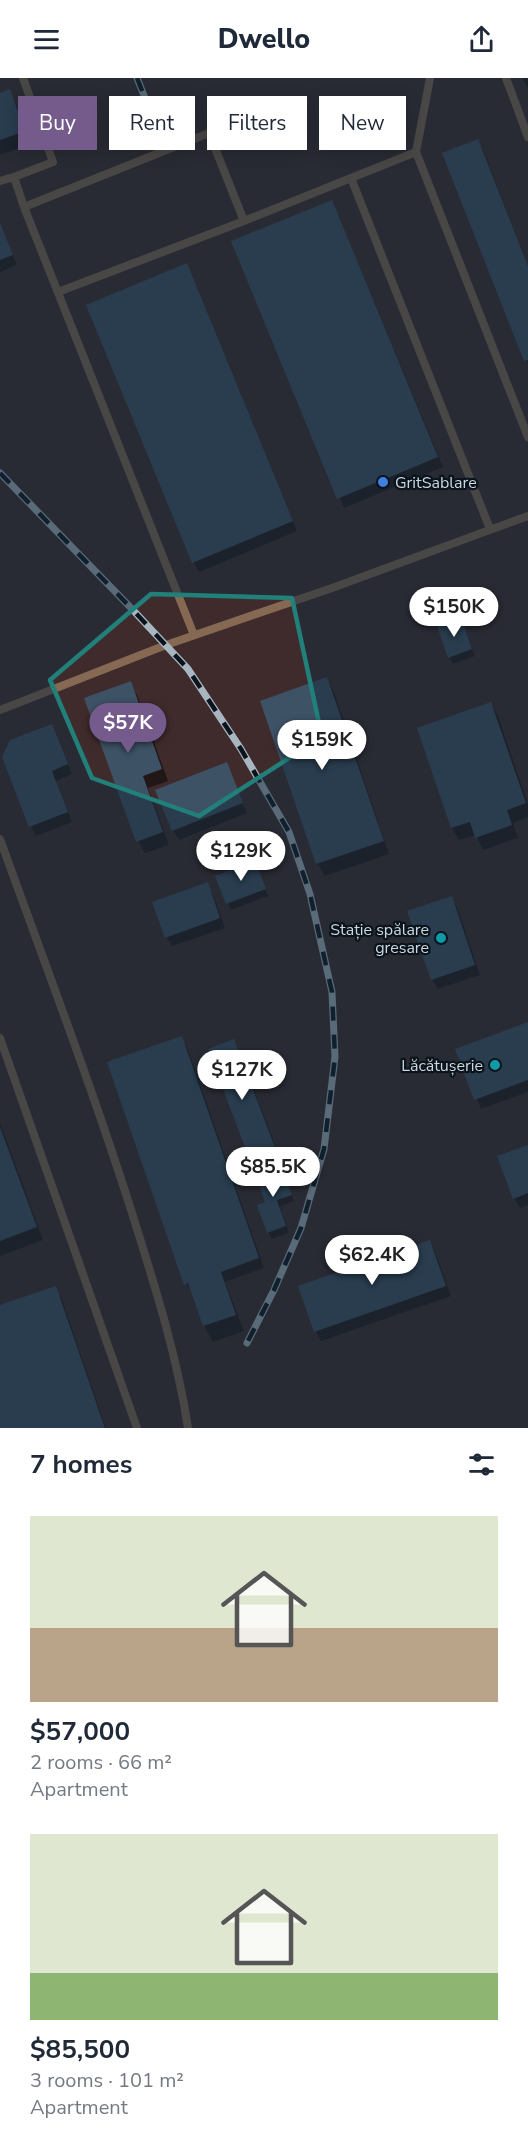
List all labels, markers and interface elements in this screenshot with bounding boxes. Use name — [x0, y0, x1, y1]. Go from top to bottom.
text: Dwello — [218, 21, 310, 58]
icon: menu — [30, 23, 63, 56]
icon: share — [465, 23, 498, 56]
chip: Buy — [18, 96, 97, 150]
chip: Rent — [109, 96, 195, 150]
chip: Filters — [207, 96, 307, 150]
chip: New — [319, 96, 406, 150]
place label: GritSablare — [395, 472, 477, 494]
marker: GritSablare — [376, 475, 390, 489]
pin: $150K — [412, 587, 496, 638]
text: $150K — [423, 593, 485, 620]
pin: $57K — [92, 703, 164, 754]
text: $57K — [103, 709, 153, 736]
pin: $159K — [280, 720, 364, 771]
text: $159K — [291, 726, 353, 753]
pin: $129K — [199, 831, 283, 882]
text: $129K — [210, 837, 272, 864]
place label: Stație spălare gresare — [330, 919, 429, 959]
marker: Stație spălare gresare — [434, 931, 448, 945]
pin: $127K — [200, 1050, 284, 1101]
place label: Lăcătușerie — [401, 1055, 483, 1077]
text: $127K — [211, 1056, 273, 1083]
marker: Lăcătușerie — [488, 1058, 502, 1072]
pin: $85.5K — [224, 1147, 322, 1198]
text: $85.5K — [240, 1153, 306, 1180]
pin: $62.4K — [323, 1235, 421, 1286]
text: $62.4K — [339, 1241, 405, 1268]
text: 7 homes — [30, 1447, 132, 1482]
icon: filters — [465, 1448, 498, 1481]
icon: home — [210, 1555, 318, 1663]
text: $57,000 — [30, 1714, 130, 1749]
text: 2 rooms · 66 m² — [30, 1749, 172, 1776]
text: Apartment — [30, 1776, 128, 1803]
icon: home — [210, 1873, 318, 1981]
text: $85,500 — [30, 2032, 130, 2067]
text: 3 rooms · 101 m² — [30, 2067, 184, 2094]
text: Apartment — [30, 2094, 128, 2121]

